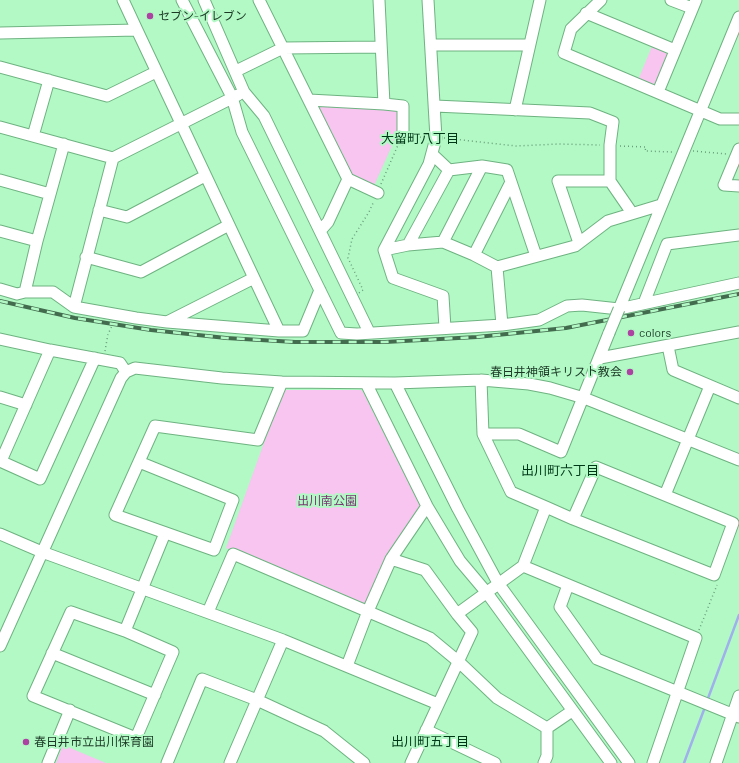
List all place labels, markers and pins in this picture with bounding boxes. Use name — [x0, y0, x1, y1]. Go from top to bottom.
place label: セブン-イレブン — [158, 9, 247, 23]
marker: セブン-イレブン — [145, 11, 155, 21]
place label: colors — [639, 326, 671, 340]
marker: colors — [626, 328, 636, 338]
place label: 春日井神領キリスト教会 — [490, 365, 622, 379]
marker: 春日井神領キリスト教会 — [625, 367, 635, 377]
place label: 春日井市立出川保育園 — [34, 735, 154, 749]
marker: 春日井市立出川保育園 — [21, 737, 31, 747]

